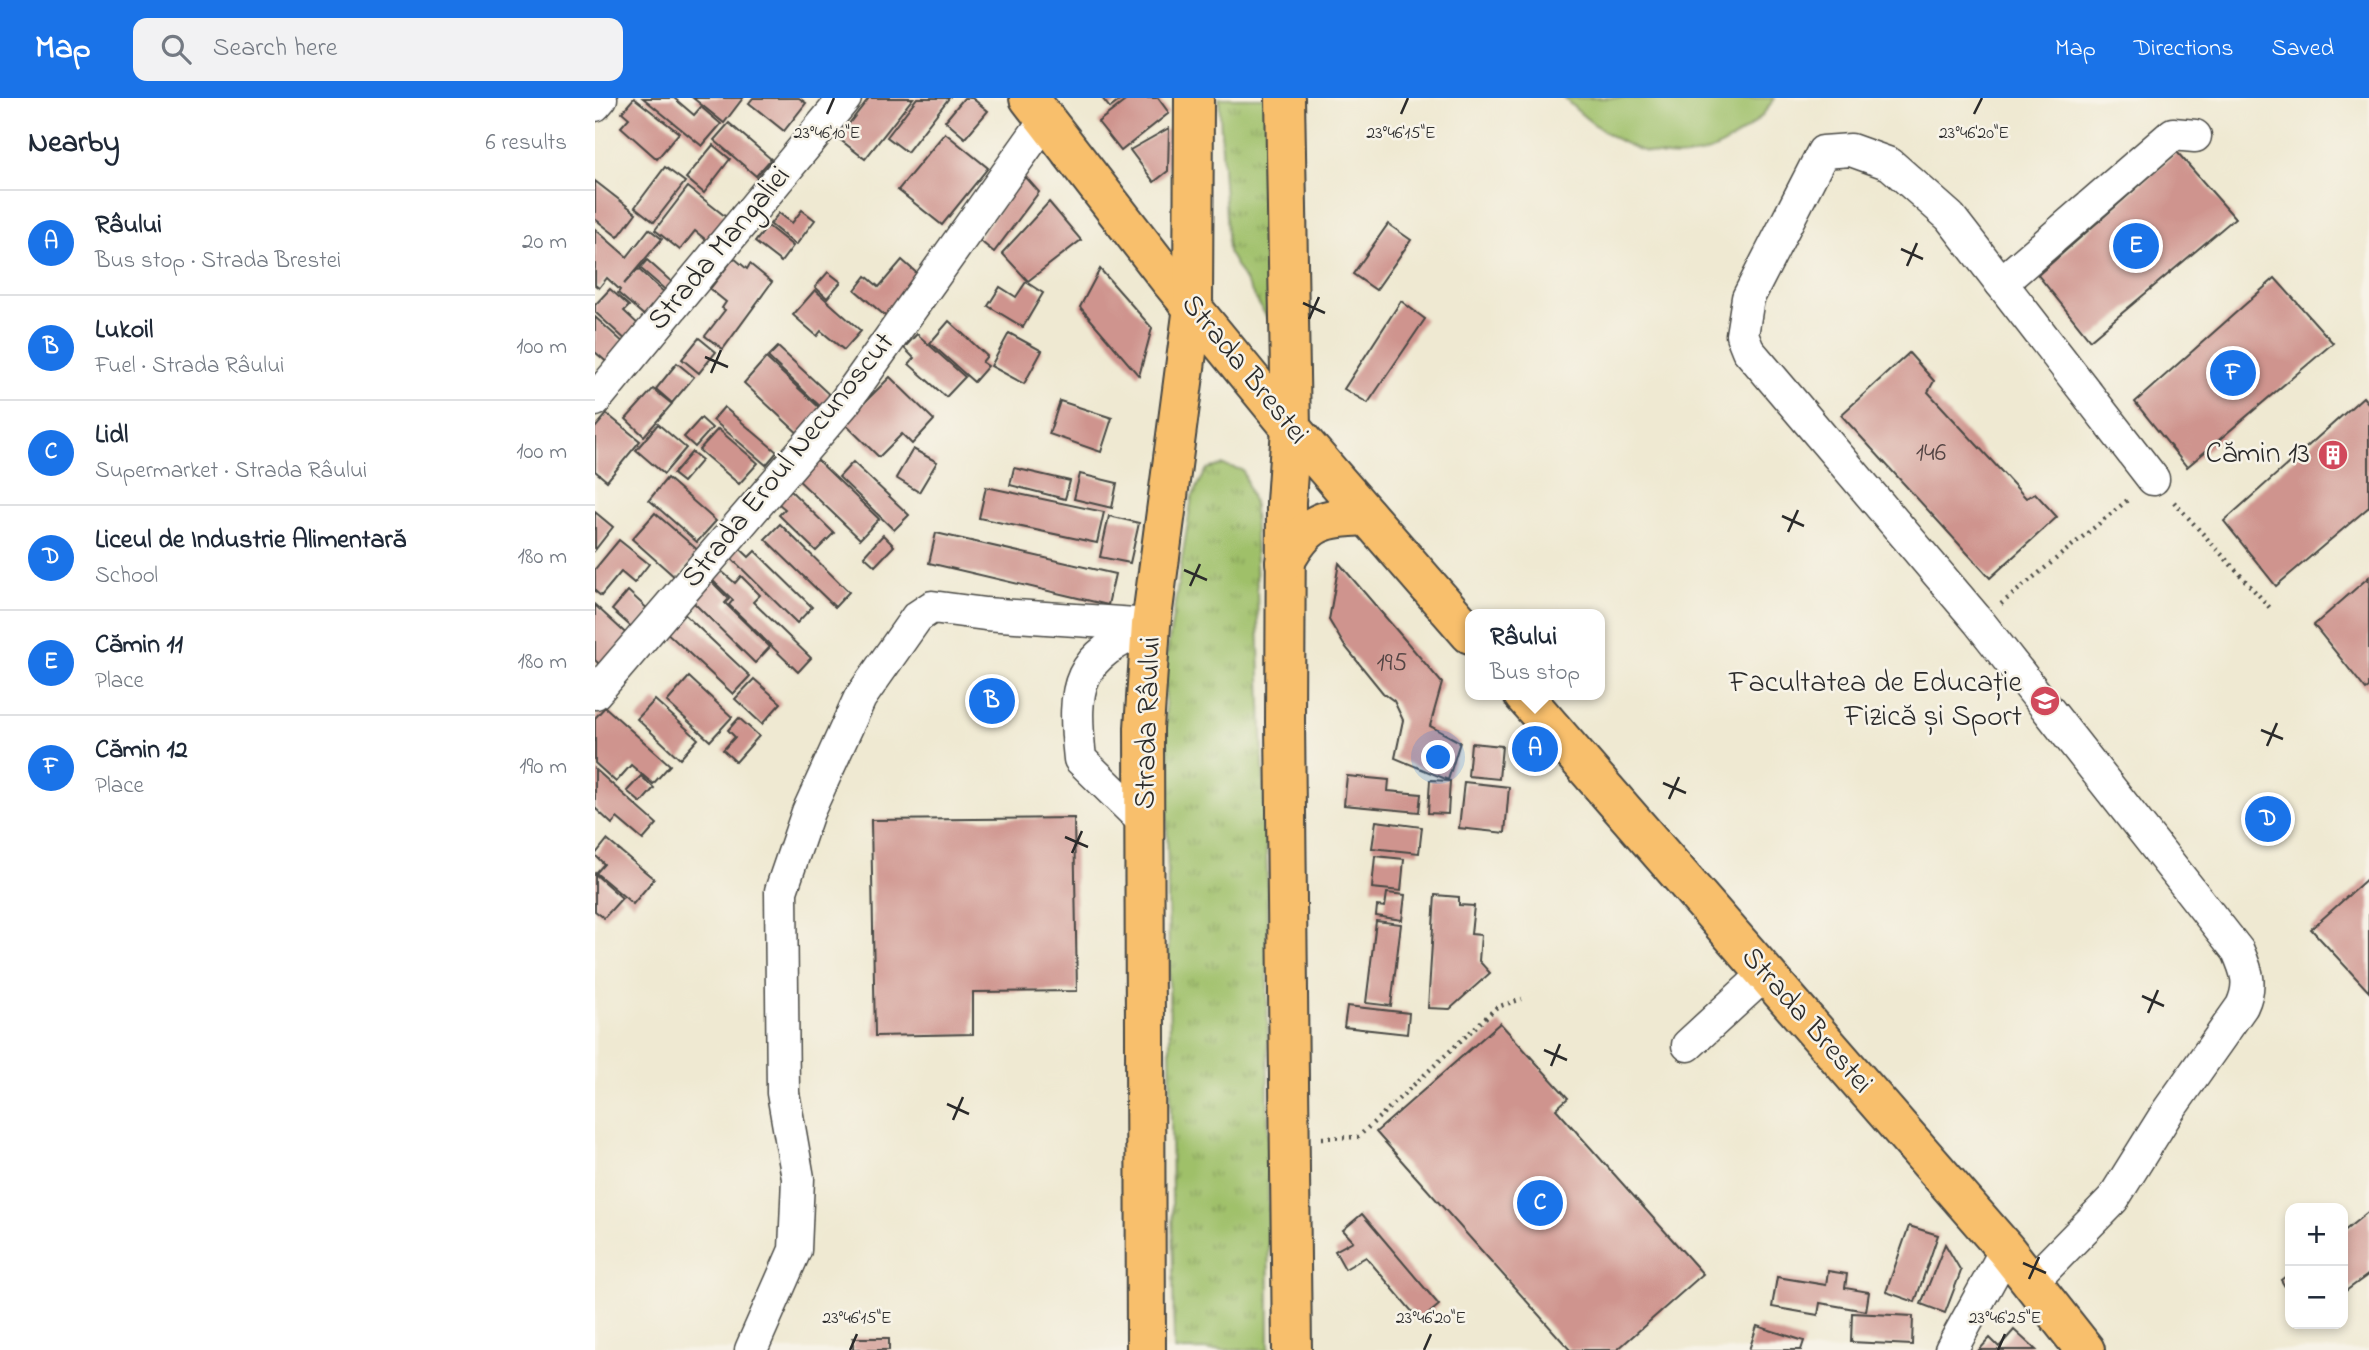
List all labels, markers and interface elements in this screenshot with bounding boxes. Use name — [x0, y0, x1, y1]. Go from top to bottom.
search box — [133, 18, 623, 81]
text: Map — [35, 25, 91, 73]
icon: search — [157, 30, 195, 68]
text: Search here — [213, 30, 337, 68]
text: Map — [2055, 32, 2096, 67]
text: Directions — [2134, 32, 2233, 67]
text: Saved — [2271, 32, 2334, 67]
text: 23°46'10"E — [793, 121, 861, 147]
text: 23°46'15"E — [1366, 121, 1436, 147]
text: 23°46'20"E — [1939, 121, 2009, 147]
text: Nearby — [28, 122, 120, 166]
text: 6 results — [486, 127, 567, 160]
street label: Strada Mangaliei — [638, 157, 802, 341]
text: Râului — [95, 207, 162, 245]
pin: E — [2113, 220, 2159, 272]
text: A — [44, 226, 58, 259]
text: 20 m — [522, 226, 567, 259]
text: Bus stop · Strada Brestei — [95, 245, 341, 278]
street label: Strada Brestei — [1169, 285, 1319, 455]
text: Lukoil — [95, 312, 153, 350]
street label: Strada Eroul Necunoscut — [672, 323, 906, 599]
text: B — [43, 331, 59, 364]
text: 100 m — [516, 331, 567, 364]
pin: F — [2210, 347, 2256, 399]
text: Fuel · Strada Râului — [95, 350, 284, 383]
text: Lidl — [95, 417, 128, 455]
place label: Cămin 13 — [2205, 433, 2310, 477]
house number: 146 — [1916, 435, 1946, 473]
text: C — [45, 436, 57, 469]
text: 100 m — [516, 436, 567, 469]
building icon: Cămin 13 — [2316, 438, 2350, 472]
text: Supermarket · Strada Râului — [95, 455, 367, 488]
text: Liceul de Industrie Alimentară — [95, 522, 406, 560]
text: D — [43, 541, 59, 574]
text: 180 m — [518, 541, 567, 574]
text: School — [95, 560, 158, 593]
popup — [1465, 609, 1605, 700]
text: Râului — [1490, 619, 1557, 657]
text: Cămin 11 — [95, 627, 183, 665]
street label: Strada Râului — [1124, 636, 1174, 810]
house number: 195 — [1377, 645, 1408, 683]
text: E — [44, 646, 58, 679]
text: 180 m — [518, 646, 567, 679]
text: Bus stop — [1490, 657, 1580, 690]
place label: Facultatea de Educație Fizică și Sport — [1728, 662, 2023, 740]
text: Place — [95, 665, 144, 698]
pin: B — [969, 675, 1015, 727]
school or university icon: Facultatea de Educație Fizică și Sport — [2028, 684, 2062, 718]
pin: A — [1512, 723, 1558, 775]
text: Cămin 12 — [95, 732, 188, 770]
your location — [1421, 740, 1455, 774]
text: F — [44, 751, 58, 784]
text: 190 m — [519, 751, 567, 784]
text: Place — [95, 770, 144, 803]
pin: D — [2245, 793, 2291, 845]
street label: Strada Brestei — [1730, 938, 1882, 1104]
pin: C — [1517, 1177, 1563, 1229]
map controls — [2285, 1203, 2348, 1329]
button: + — [2285, 1203, 2348, 1266]
button: − — [2285, 1266, 2348, 1329]
text: 23°46'15"E — [822, 1306, 892, 1332]
text: 23°46'20"E — [1396, 1306, 1466, 1332]
text: 23°46'25"E — [1969, 1306, 2041, 1332]

